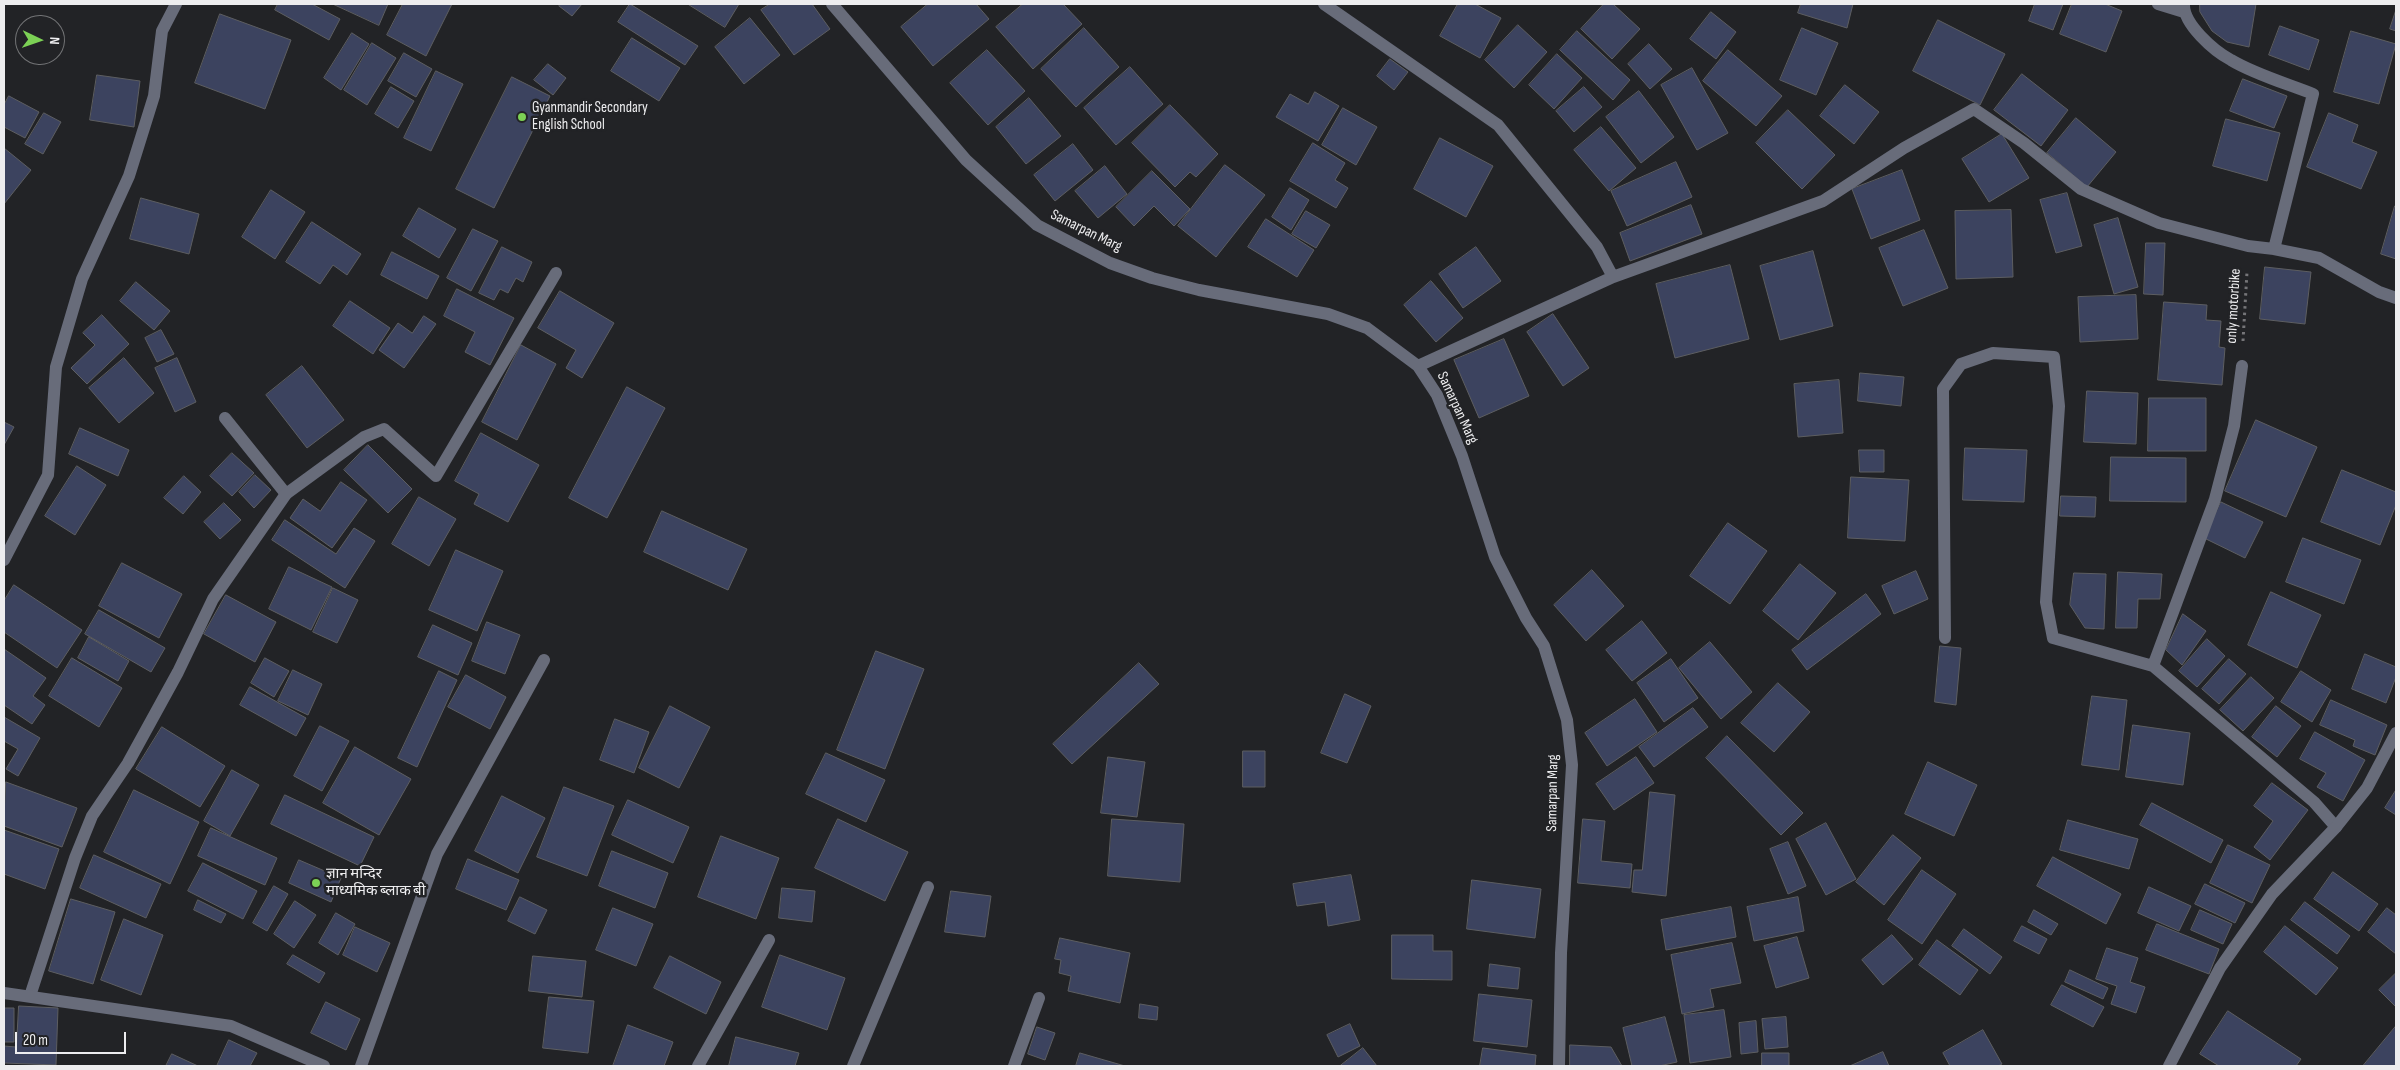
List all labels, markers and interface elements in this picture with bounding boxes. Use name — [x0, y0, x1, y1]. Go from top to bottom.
north arrow — [15, 15, 65, 65]
text: N — [46, 37, 63, 45]
place label: Gyanmandir Secondary English School — [532, 99, 648, 134]
marker: Gyanmandir Secondary English School — [516, 111, 528, 123]
street label: Samarpan Marg — [1047, 206, 1125, 256]
street label: only motorbike — [2223, 268, 2245, 344]
street label: Samarpan Marg — [1433, 369, 1481, 447]
street label: Samarpan Marg — [1543, 754, 1563, 832]
place label: ज्ञान मन्दिर माध्यमिक ब्लाक बी — [326, 865, 426, 900]
marker: ज्ञान मन्दिर माध्यमिक ब्लाक बी — [310, 877, 322, 889]
scale bar — [18, 1022, 129, 1054]
text: 20 m — [23, 1031, 48, 1050]

